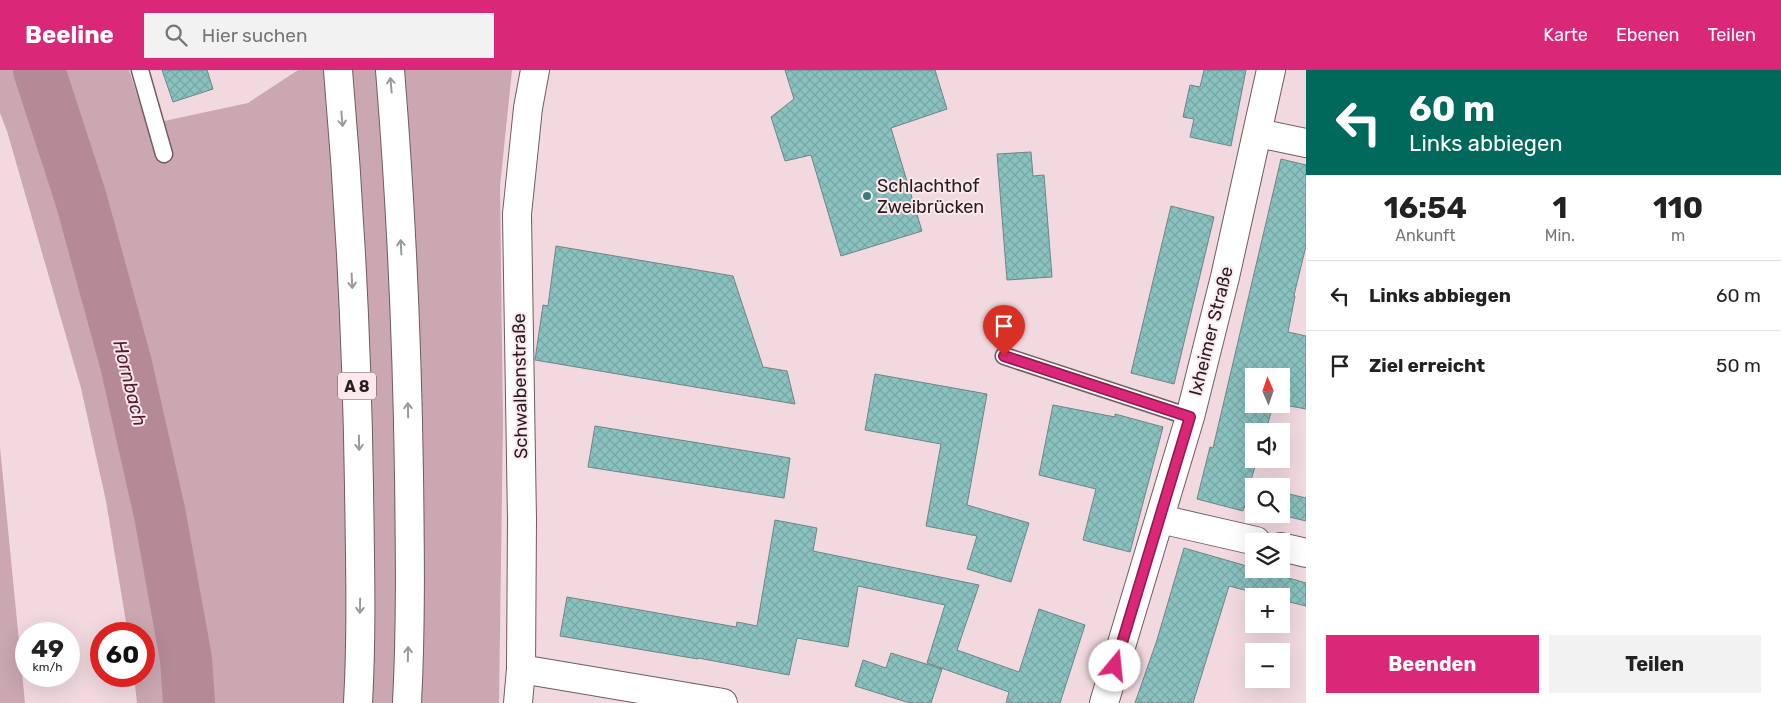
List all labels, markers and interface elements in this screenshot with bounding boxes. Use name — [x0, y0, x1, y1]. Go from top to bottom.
search box — [144, 13, 494, 58]
text: Beeline — [25, 21, 114, 49]
icon: search — [162, 21, 190, 49]
text: Hier suchen — [202, 24, 307, 47]
text: Karte — [1543, 24, 1588, 46]
text: Ebenen — [1616, 24, 1680, 46]
text: Teilen — [1708, 24, 1756, 46]
one-way arrow — [386, 78, 396, 94]
text: 60 m — [1409, 88, 1495, 130]
icon: left — [1326, 90, 1391, 155]
one-way arrow — [337, 110, 347, 126]
text: Links abbiegen — [1409, 130, 1563, 157]
place label: Schlachthof Zweibrücken — [877, 175, 984, 218]
marker: Schlachthof Zweibrücken — [861, 190, 873, 202]
text: 16:54 — [1384, 190, 1467, 226]
text: 1 — [1552, 190, 1567, 226]
text: 110 — [1653, 190, 1703, 226]
text: Ankunft — [1395, 226, 1456, 245]
text: Min. — [1545, 226, 1575, 245]
text: m — [1671, 226, 1685, 245]
one-way arrow — [396, 240, 405, 256]
street label: Ixheimer Straße — [1184, 264, 1238, 398]
one-way arrow — [347, 272, 356, 288]
icon: left — [1326, 282, 1354, 310]
text: Links abbiegen — [1369, 284, 1511, 307]
text: 60 m — [1716, 284, 1761, 307]
pin — [983, 305, 1025, 356]
icon: arrive — [990, 312, 1018, 340]
street label: Schwalbenstraße — [508, 313, 532, 459]
water label: Hornbach — [108, 338, 152, 428]
icon: arrive — [1326, 352, 1354, 380]
text: Ziel erreicht — [1369, 354, 1485, 377]
text: 50 m — [1716, 354, 1761, 377]
north arrow — [1245, 368, 1290, 412]
map controls — [1245, 368, 1290, 688]
road number: A 8 — [338, 372, 376, 400]
one-way arrow — [403, 402, 413, 418]
button: sound — [1245, 423, 1290, 468]
one-way arrow — [354, 434, 364, 451]
button: search — [1245, 478, 1290, 523]
button: layers — [1245, 533, 1290, 578]
button: + — [1245, 588, 1290, 633]
one-way arrow — [355, 597, 364, 613]
speed limit sign: 60 — [90, 622, 155, 687]
text: 49 — [31, 634, 64, 663]
button: Beenden — [1326, 635, 1539, 693]
button: Teilen — [1549, 635, 1761, 693]
position arrow — [1088, 639, 1140, 691]
button: − — [1245, 643, 1290, 688]
one-way arrow — [404, 647, 413, 663]
text: km/h — [33, 660, 62, 674]

